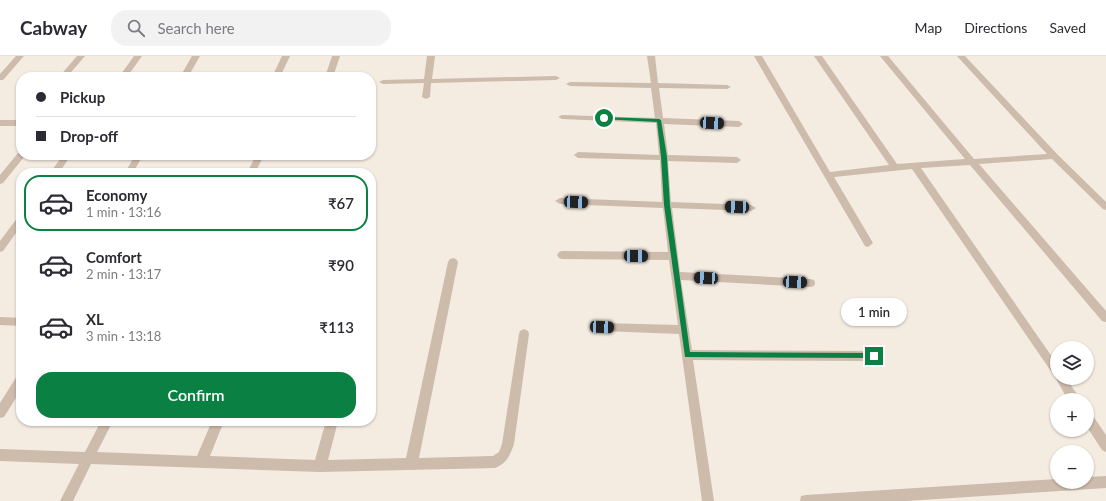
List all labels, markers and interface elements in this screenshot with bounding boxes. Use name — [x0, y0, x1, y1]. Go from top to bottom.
search box — [111, 10, 391, 46]
text: Cabway — [20, 16, 87, 39]
icon: search — [125, 17, 147, 39]
text: Search here — [157, 19, 235, 37]
text: Map — [915, 19, 942, 36]
text: Directions — [964, 19, 1027, 36]
text: Saved — [1049, 19, 1086, 36]
text: Pickup — [60, 88, 105, 106]
route start — [595, 109, 613, 127]
car — [700, 116, 724, 130]
text: Drop-off — [60, 127, 118, 145]
icon: car — [38, 185, 74, 221]
text: Economy — [86, 186, 147, 204]
text: ₹67 — [328, 194, 354, 212]
car — [564, 196, 588, 208]
car — [725, 201, 749, 213]
text: 1 min · 13:16 — [86, 204, 161, 220]
icon: car — [38, 247, 74, 283]
text: Comfort — [86, 248, 142, 266]
car — [624, 250, 648, 262]
text: ₹90 — [328, 256, 354, 274]
text: 2 min · 13:17 — [86, 266, 161, 282]
car — [694, 271, 718, 285]
car — [783, 275, 807, 289]
callout: 1 min — [841, 298, 907, 326]
text: 1 min — [858, 304, 890, 320]
icon: car — [38, 309, 74, 345]
text: XL — [86, 310, 104, 328]
text: ₹113 — [319, 318, 354, 336]
car — [590, 321, 614, 333]
text: 3 min · 13:18 — [86, 328, 161, 344]
map controls — [1050, 341, 1094, 489]
button: layers — [1050, 341, 1094, 385]
route end — [865, 347, 883, 365]
button: Confirm — [36, 372, 356, 418]
button: + — [1050, 393, 1094, 437]
button: − — [1050, 445, 1094, 489]

